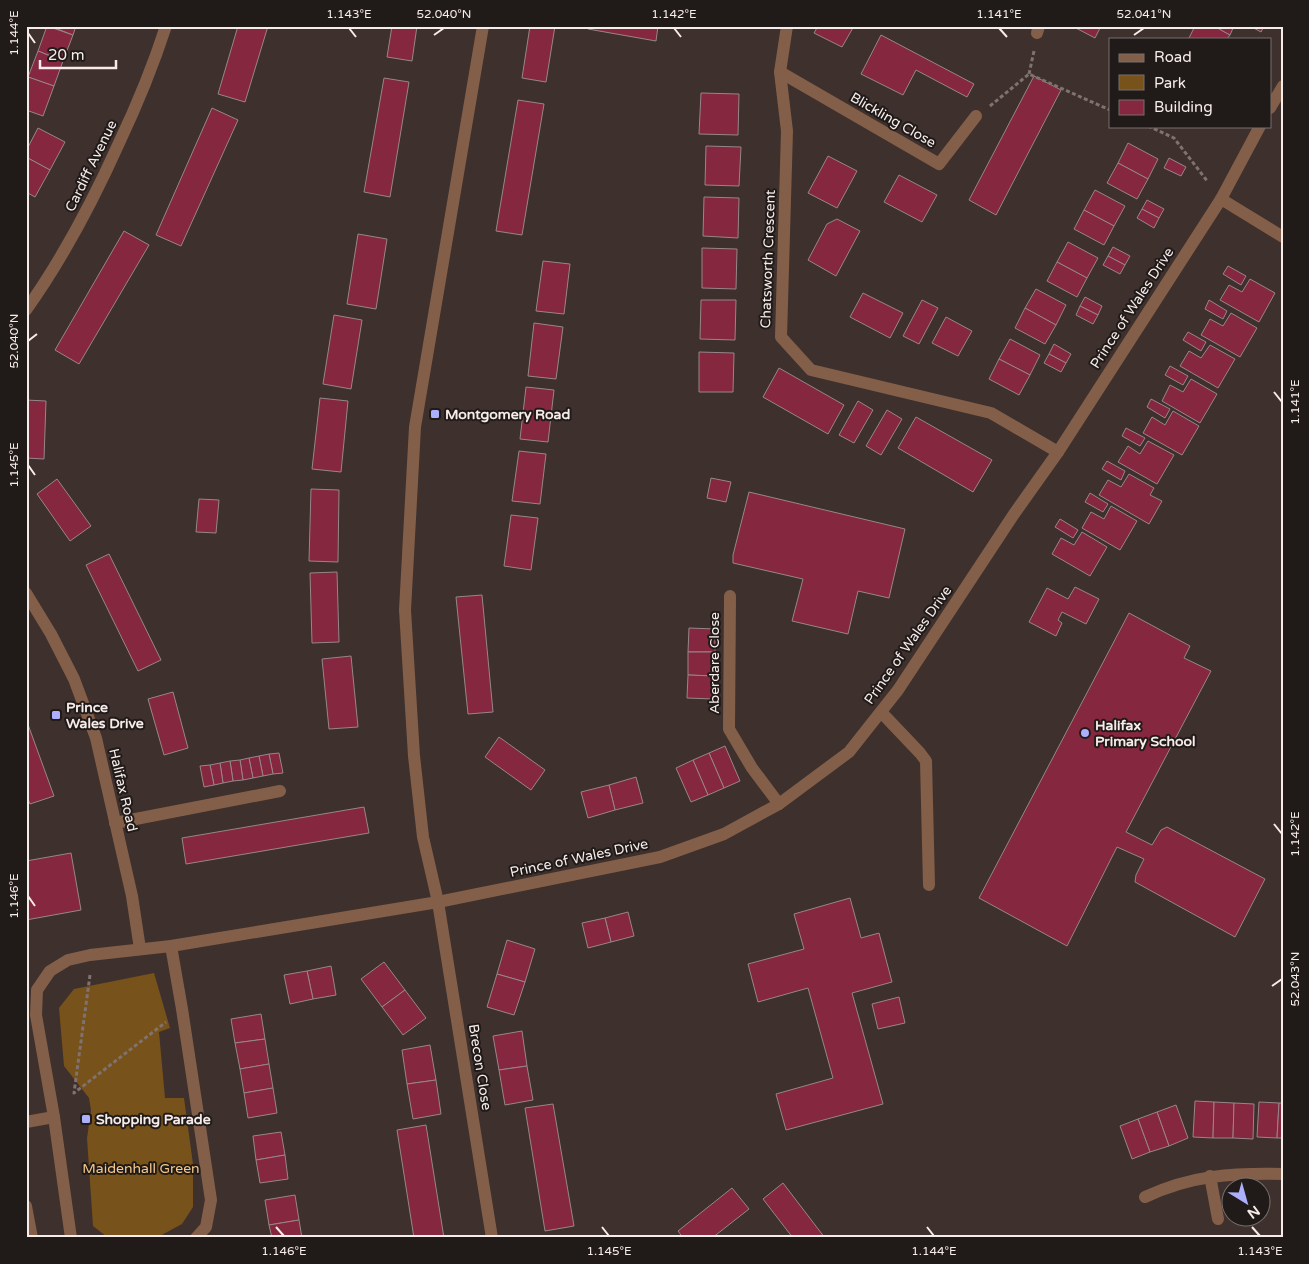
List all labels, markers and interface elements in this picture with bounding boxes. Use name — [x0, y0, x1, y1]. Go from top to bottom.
text: 1.143°E — [326, 7, 372, 21]
text: 52.040°N — [417, 7, 471, 21]
text: 1.142°E — [651, 7, 697, 21]
text: 1.141°E — [976, 7, 1022, 21]
text: 52.041°N — [1117, 7, 1171, 21]
text: 1.144°E — [7, 10, 21, 56]
scale bar — [40, 38, 116, 70]
legend — [1109, 38, 1272, 128]
text: 20 m — [48, 46, 85, 64]
text: Road — [1154, 48, 1192, 66]
text: Park — [1154, 74, 1186, 92]
street label: Blickling Close — [847, 89, 939, 151]
text: Building — [1154, 98, 1213, 116]
street label: Cardiff Avenue — [62, 117, 121, 215]
street label: Chatsworth Crescent — [757, 189, 779, 329]
street label: Prince of Wales Drive — [1087, 244, 1178, 372]
text: 52.040°N — [7, 314, 21, 368]
text: 1.141°E — [1288, 379, 1302, 425]
place label: Montgomery Road — [445, 406, 570, 423]
marker: Montgomery Road — [429, 408, 441, 420]
text: 1.145°E — [7, 442, 21, 488]
street label: Prince of Wales Drive — [861, 582, 955, 708]
street label: Aberdare Close — [706, 612, 723, 714]
place label: Prince Wales Drive — [66, 699, 144, 732]
marker: Prince Wales Drive — [50, 709, 62, 721]
place label: Halifax Primary School — [1095, 717, 1196, 750]
marker: Halifax Primary School — [1079, 727, 1091, 739]
street label: Halifax Road — [105, 747, 141, 833]
text: 1.142°E — [1288, 811, 1302, 857]
street label: Prince of Wales Drive — [508, 835, 650, 881]
text: 1.146°E — [7, 873, 21, 919]
text: 52.043°N — [1288, 952, 1302, 1006]
street label: Brecon Close — [465, 1023, 495, 1111]
place label: Shopping Parade — [96, 1111, 211, 1128]
marker: Shopping Parade — [80, 1113, 92, 1125]
park label: Maidenhall Green — [82, 1160, 200, 1177]
north arrow — [1222, 1176, 1272, 1226]
text: N — [1244, 1202, 1263, 1222]
text: 1.146°E — [261, 1244, 307, 1258]
text: 1.145°E — [586, 1244, 632, 1258]
text: 1.144°E — [911, 1244, 957, 1258]
text: 1.143°E — [1237, 1244, 1283, 1258]

